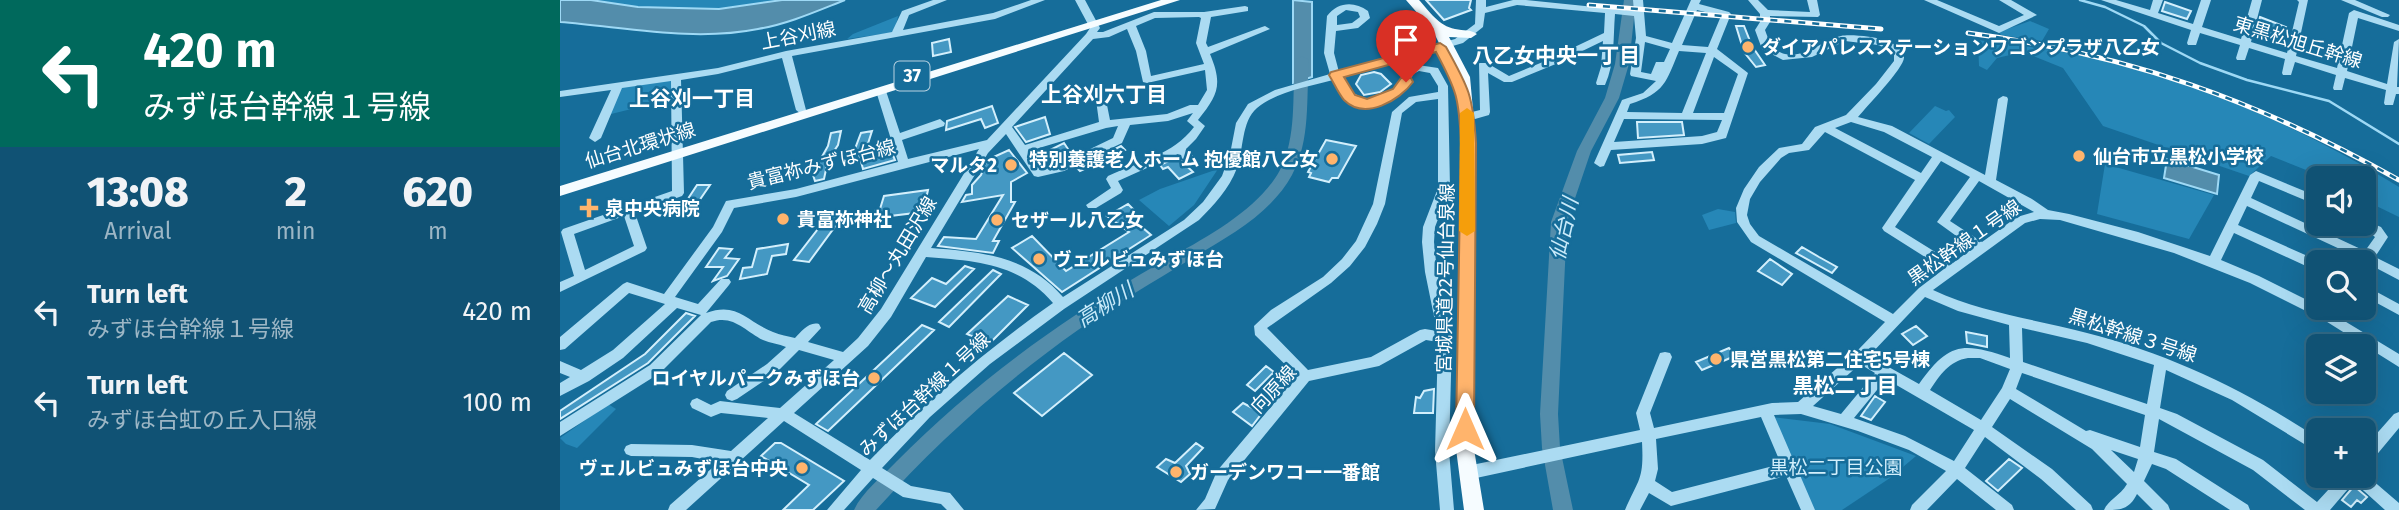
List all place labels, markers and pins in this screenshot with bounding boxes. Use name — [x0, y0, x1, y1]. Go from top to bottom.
pin — [1376, 10, 1436, 82]
place label: ダイアパレスステーションワゴンプラザ八乙女 — [1762, 36, 2160, 59]
marker: ダイアパレスステーションワゴンプラザ八乙女 — [1740, 39, 1756, 55]
place label: 仙台市立黒松小学校 — [2093, 145, 2264, 168]
place label: 特別養護老人ホーム 抱優館八乙女 — [1029, 148, 1318, 171]
marker: 仙台市立黒松小学校 — [2071, 148, 2087, 164]
marker: 特別養護老人ホーム 抱優館八乙女 — [1324, 151, 1340, 167]
place label: マルタ2 — [930, 154, 997, 177]
marker: マルタ2 — [1003, 157, 1019, 173]
place label: 泉中央病院 — [605, 197, 700, 220]
marker: 泉中央病院 — [579, 198, 599, 218]
place label: 貴富祢神社 — [797, 208, 892, 231]
place label: セザール八乙女 — [1011, 209, 1144, 232]
marker: 貴富祢神社 — [775, 211, 791, 227]
marker: セザール八乙女 — [989, 212, 1005, 228]
place label: ヴェルビュみずほ台 — [1053, 248, 1224, 271]
marker: ヴェルビュみずほ台 — [1031, 251, 1047, 267]
place label: 県営黒松第二住宅5号棟 — [1730, 348, 1930, 371]
marker: 県営黒松第二住宅5号棟 — [1708, 351, 1724, 367]
place label: ロイヤルパークみずほ台 — [652, 367, 860, 390]
marker: ロイヤルパークみずほ台 — [866, 370, 882, 386]
place label: ヴェルビュみずほ台中央 — [579, 457, 788, 480]
marker: ヴェルビュみずほ台中央 — [794, 460, 810, 476]
place label: ガーデンワコー一番館 — [1190, 461, 1380, 484]
marker: ガーデンワコー一番館 — [1168, 464, 1184, 480]

